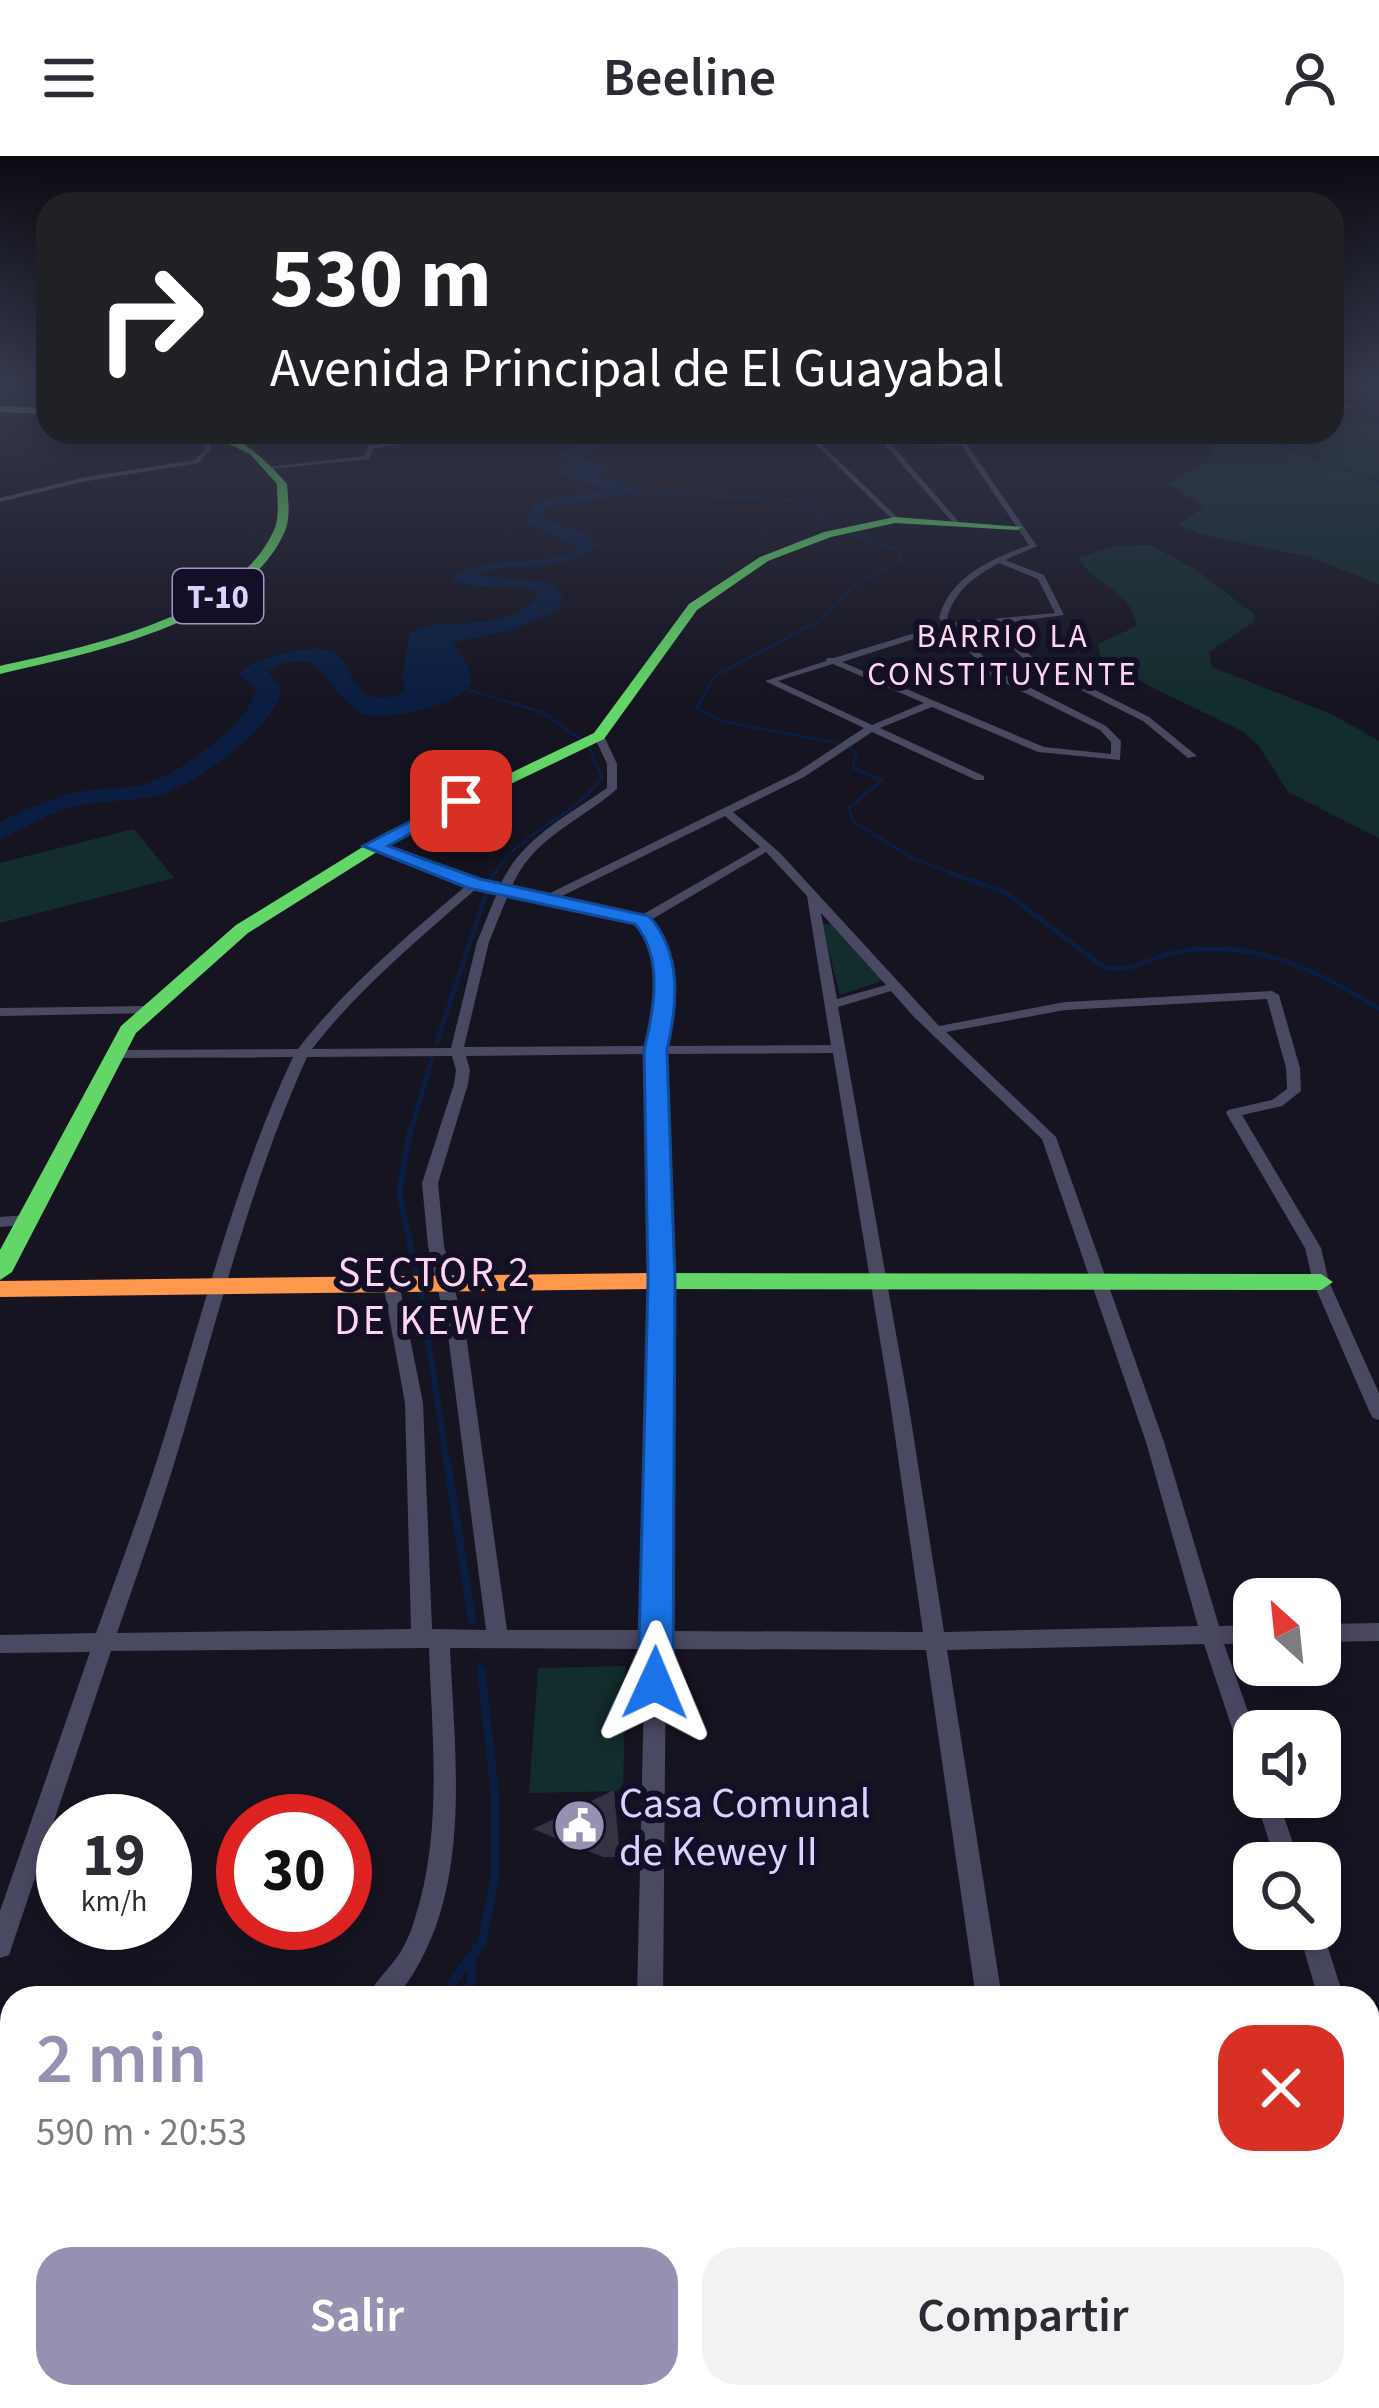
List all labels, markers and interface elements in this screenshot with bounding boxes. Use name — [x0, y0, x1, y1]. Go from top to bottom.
text: Beeline — [603, 40, 776, 117]
icon: menu — [36, 45, 102, 111]
icon: person — [1277, 45, 1343, 111]
text: 530 m — [270, 220, 492, 340]
icon: right — [72, 240, 228, 396]
text: Avenida Principal de El Guayabal — [270, 331, 1005, 408]
road number: T-10 — [173, 569, 263, 623]
district label: BARRIO LA CONSTITUYENTE — [867, 613, 1139, 698]
pin — [410, 750, 512, 852]
icon: arrive — [428, 768, 494, 834]
district label: SECTOR 2 DE KEWEY — [334, 1243, 536, 1351]
north arrow — [1233, 1578, 1341, 1686]
map controls — [1233, 1578, 1341, 1950]
position arrow — [592, 1620, 718, 1746]
button: sound — [1233, 1710, 1341, 1818]
place label: Casa Comunal de Kewey II — [619, 1774, 871, 1882]
speed limit sign: 30 — [216, 1794, 372, 1950]
public building icon: Casa Comunal de Kewey II — [552, 1798, 608, 1854]
text: 19 — [82, 1814, 146, 1899]
button: search — [1233, 1842, 1341, 1950]
text: km/h — [81, 1880, 147, 1923]
text: 2 min — [36, 2008, 207, 2111]
button: close — [1218, 2025, 1344, 2151]
text: 590 m · 20:53 — [36, 2105, 247, 2161]
button: Salir — [36, 2247, 678, 2385]
button: Compartir — [702, 2247, 1344, 2385]

